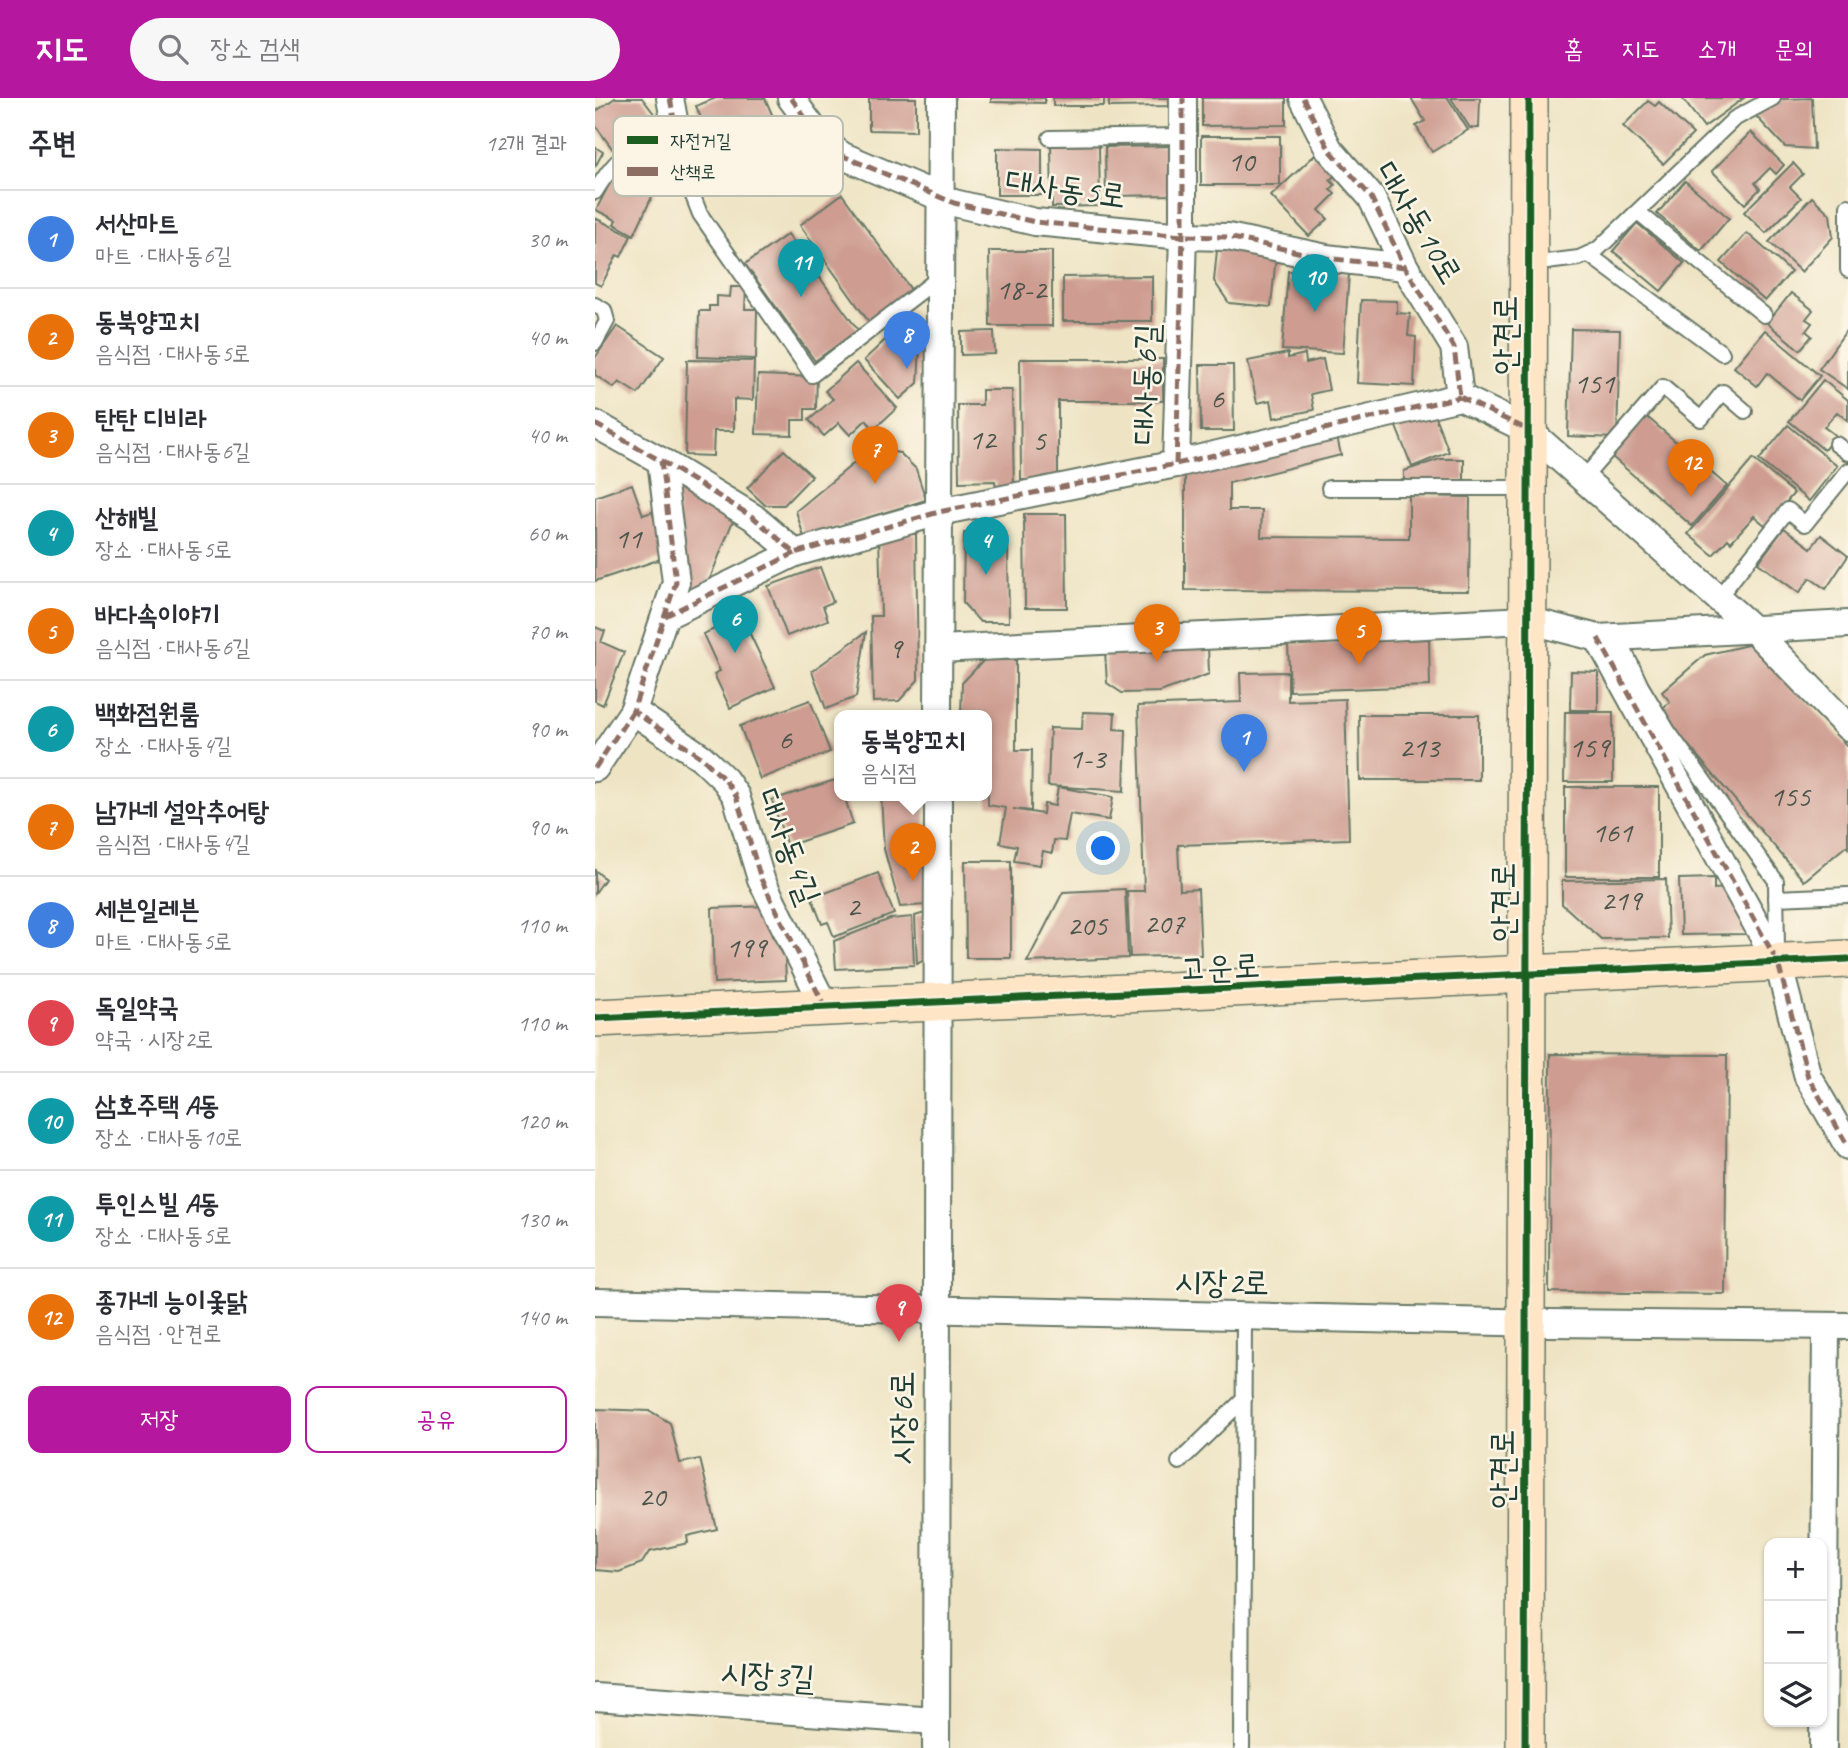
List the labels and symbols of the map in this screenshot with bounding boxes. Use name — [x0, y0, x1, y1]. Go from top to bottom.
legend — [613, 116, 843, 196]
text: 자전거길 — [670, 129, 731, 153]
house number: 10 — [1228, 142, 1257, 180]
street label: 대사동10로 — [1366, 153, 1472, 292]
street label: 대사동5로 — [1003, 159, 1129, 217]
text: 산책로 — [670, 160, 716, 184]
pin: 11 — [778, 239, 824, 297]
pin: 10 — [1292, 254, 1338, 312]
house number: 18-2 — [996, 270, 1049, 308]
street label: 안견로 — [1484, 295, 1526, 375]
pin: 8 — [884, 311, 930, 369]
street label: 대사동6길 — [1122, 323, 1168, 445]
house number: 151 — [1574, 364, 1616, 402]
house number: 6 — [1210, 379, 1225, 417]
house number: 12 — [969, 420, 998, 458]
house number: 5 — [1032, 421, 1047, 459]
pin: 7 — [852, 426, 898, 484]
pin: 12 — [1668, 439, 1714, 497]
pin: 4 — [963, 517, 1009, 575]
house number: 11 — [615, 519, 643, 557]
pin: 6 — [712, 595, 758, 653]
pin: 3 — [1134, 604, 1180, 662]
pin: 5 — [1336, 607, 1382, 665]
house number: 9 — [888, 629, 904, 667]
pin: 1 — [1221, 714, 1267, 772]
house number: 6 — [778, 720, 793, 758]
house number: 213 — [1399, 728, 1442, 766]
house number: 159 — [1569, 728, 1612, 766]
house number: 1-3 — [1069, 739, 1108, 777]
house number: 155 — [1770, 777, 1812, 815]
street label: 대사동4길 — [748, 782, 830, 910]
house number: 161 — [1592, 813, 1634, 851]
pin: 2 — [890, 823, 936, 881]
your location — [1086, 831, 1120, 865]
street label: 안견로 — [1482, 862, 1524, 942]
house number: 219 — [1601, 881, 1644, 919]
house number: 2 — [846, 887, 862, 925]
house number: 207 — [1144, 904, 1186, 942]
house number: 205 — [1067, 906, 1109, 944]
house number: 199 — [726, 928, 769, 966]
street label: 고운로 — [1179, 944, 1261, 990]
street label: 시장2로 — [1174, 1260, 1270, 1304]
pin: 9 — [876, 1284, 922, 1342]
street label: 시장6로 — [881, 1371, 923, 1465]
street label: 안견로 — [1481, 1429, 1523, 1509]
house number: 20 — [639, 1477, 668, 1515]
street label: 시장3길 — [719, 1651, 817, 1699]

